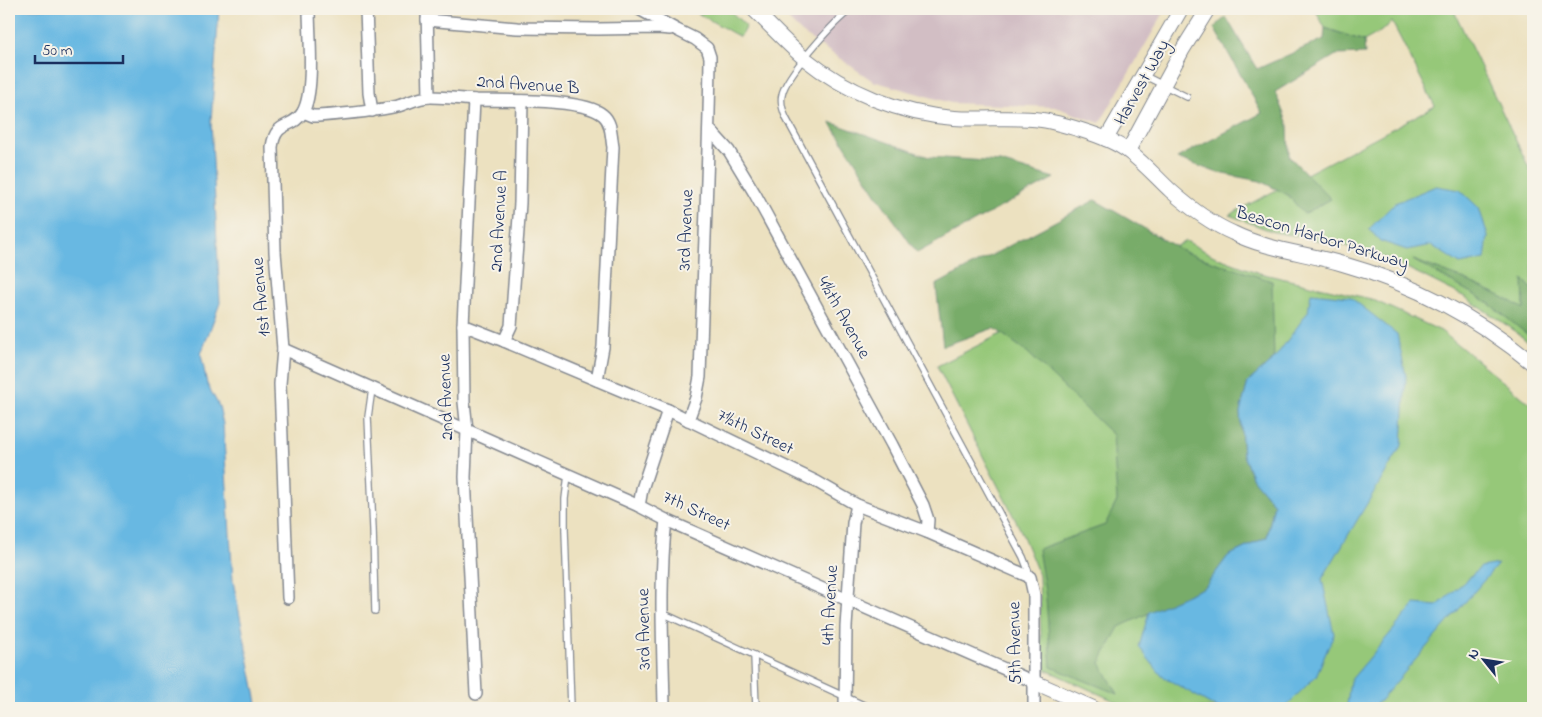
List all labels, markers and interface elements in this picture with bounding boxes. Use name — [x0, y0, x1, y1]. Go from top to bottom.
scale bar — [35, 32, 122, 64]
street label: Harvest Way — [1109, 35, 1177, 131]
text: 50 m — [42, 40, 73, 62]
street label: 2nd Avenue B — [476, 69, 580, 103]
street label: 2nd Avenue A — [484, 169, 516, 273]
street label: 3rd Avenue — [673, 188, 701, 271]
street label: Beacon Harbor Parkway — [1231, 200, 1412, 278]
street label: 1st Avenue — [246, 255, 278, 338]
street label: 4½th Avenue — [810, 272, 877, 365]
street label: 2nd Avenue — [432, 353, 461, 441]
street label: 7½th Street — [712, 403, 798, 463]
street label: 7th Street — [658, 485, 734, 539]
street label: 4th Avenue — [816, 563, 846, 646]
street label: 3rd Avenue — [631, 587, 659, 670]
street label: 5th Avenue — [1002, 600, 1030, 685]
north arrow — [1460, 634, 1510, 684]
text: N — [1463, 645, 1485, 664]

